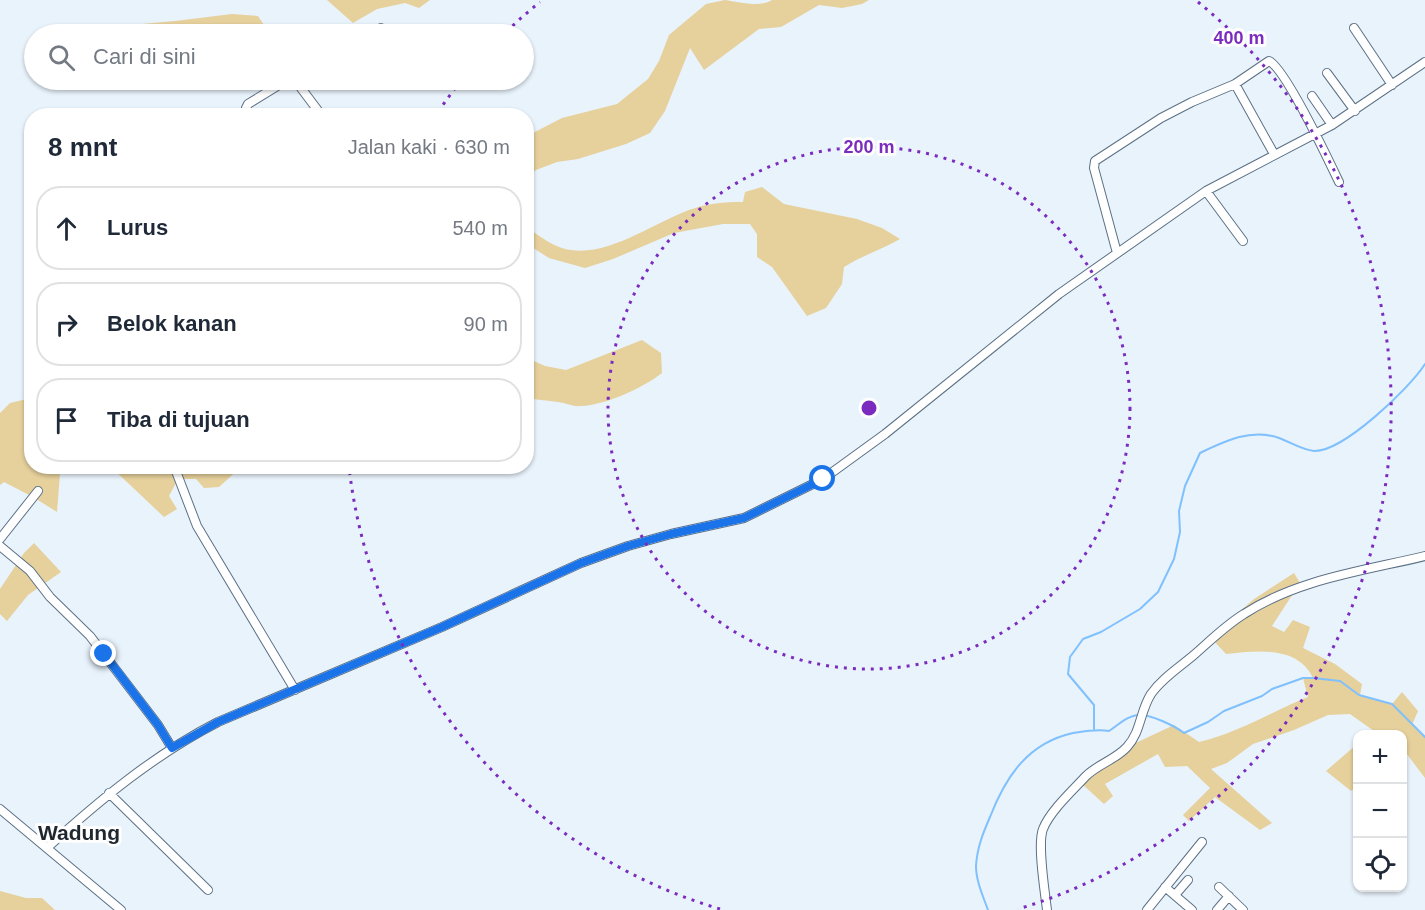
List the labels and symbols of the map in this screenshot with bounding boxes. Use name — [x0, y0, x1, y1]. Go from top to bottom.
text: 400 m — [1213, 28, 1265, 48]
text: 200 m — [843, 137, 895, 157]
centre of rings — [859, 398, 879, 418]
route start — [809, 465, 835, 491]
route end — [90, 640, 116, 666]
district label: Wadung — [38, 821, 120, 844]

